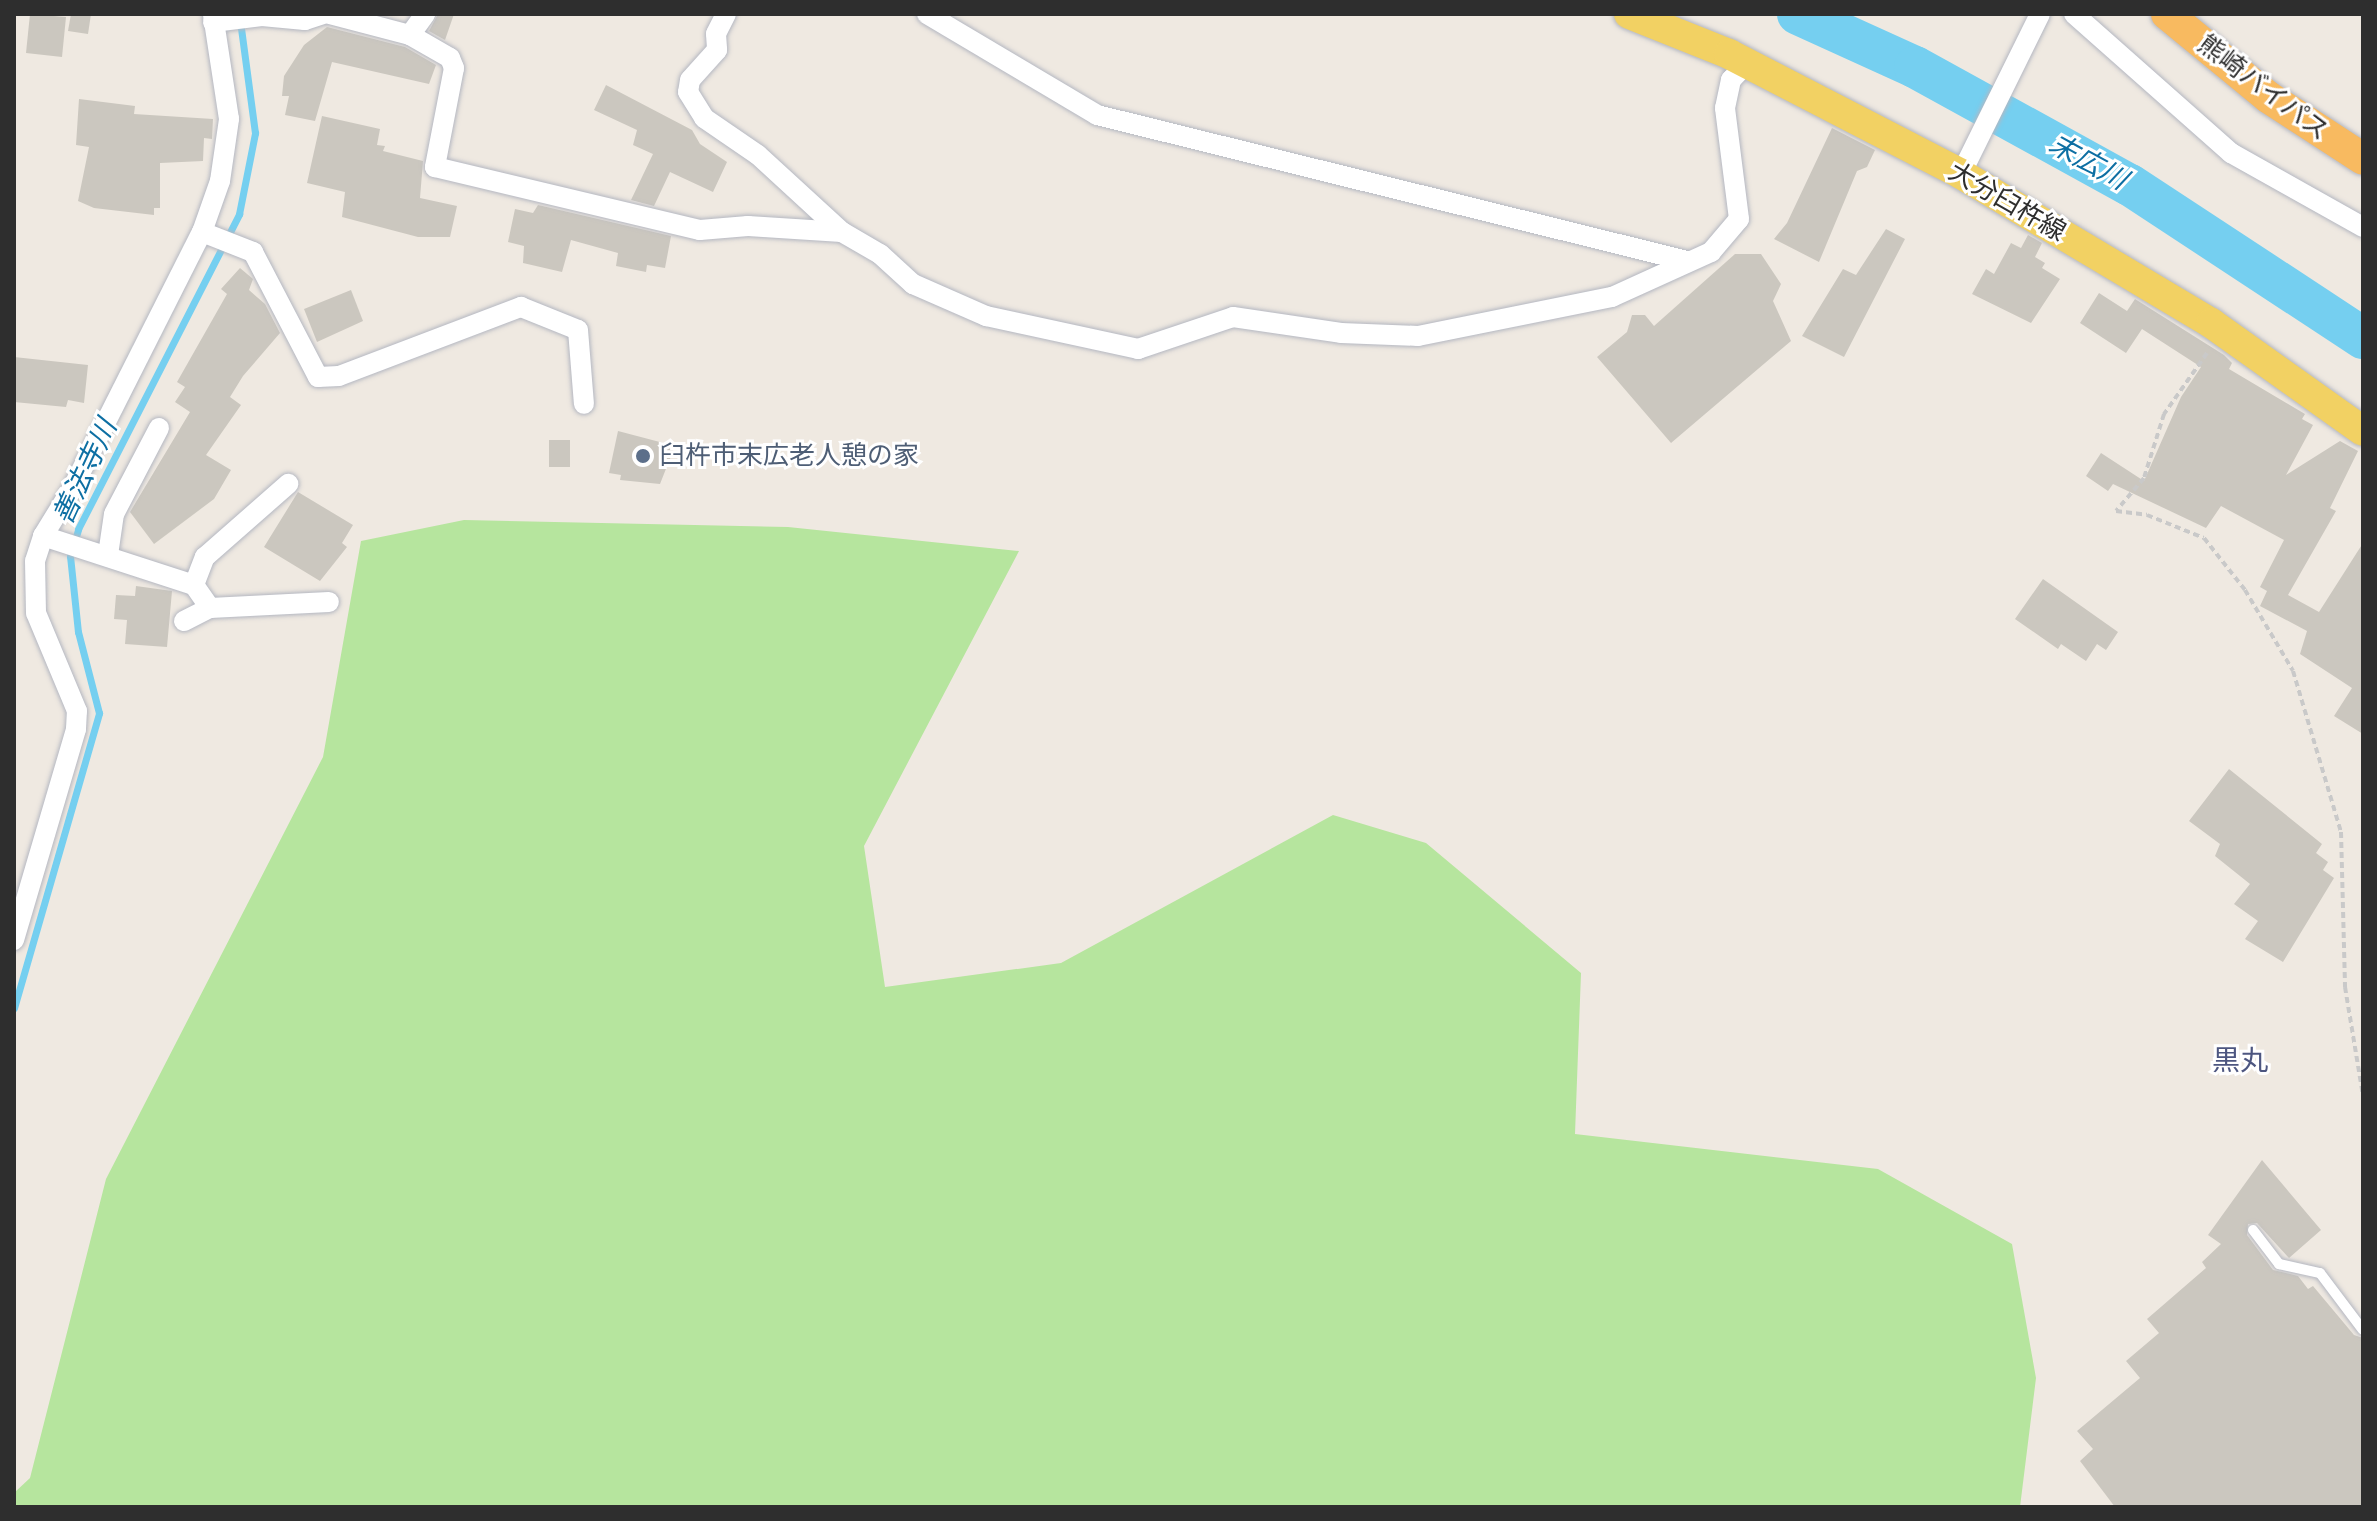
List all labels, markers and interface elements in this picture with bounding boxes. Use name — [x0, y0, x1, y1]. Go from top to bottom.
street label: 熊崎バイパス — [2191, 29, 2335, 147]
water label: 末広川 — [2043, 127, 2133, 197]
street label: 大分臼杵線 — [1943, 156, 2071, 248]
water label: 善法寺川 — [46, 414, 124, 530]
place label: 臼杵市末広老人憩の家 — [659, 440, 919, 472]
marker: 臼杵市末広老人憩の家 — [634, 447, 652, 465]
district label: 黒丸 — [2212, 1044, 2268, 1078]

